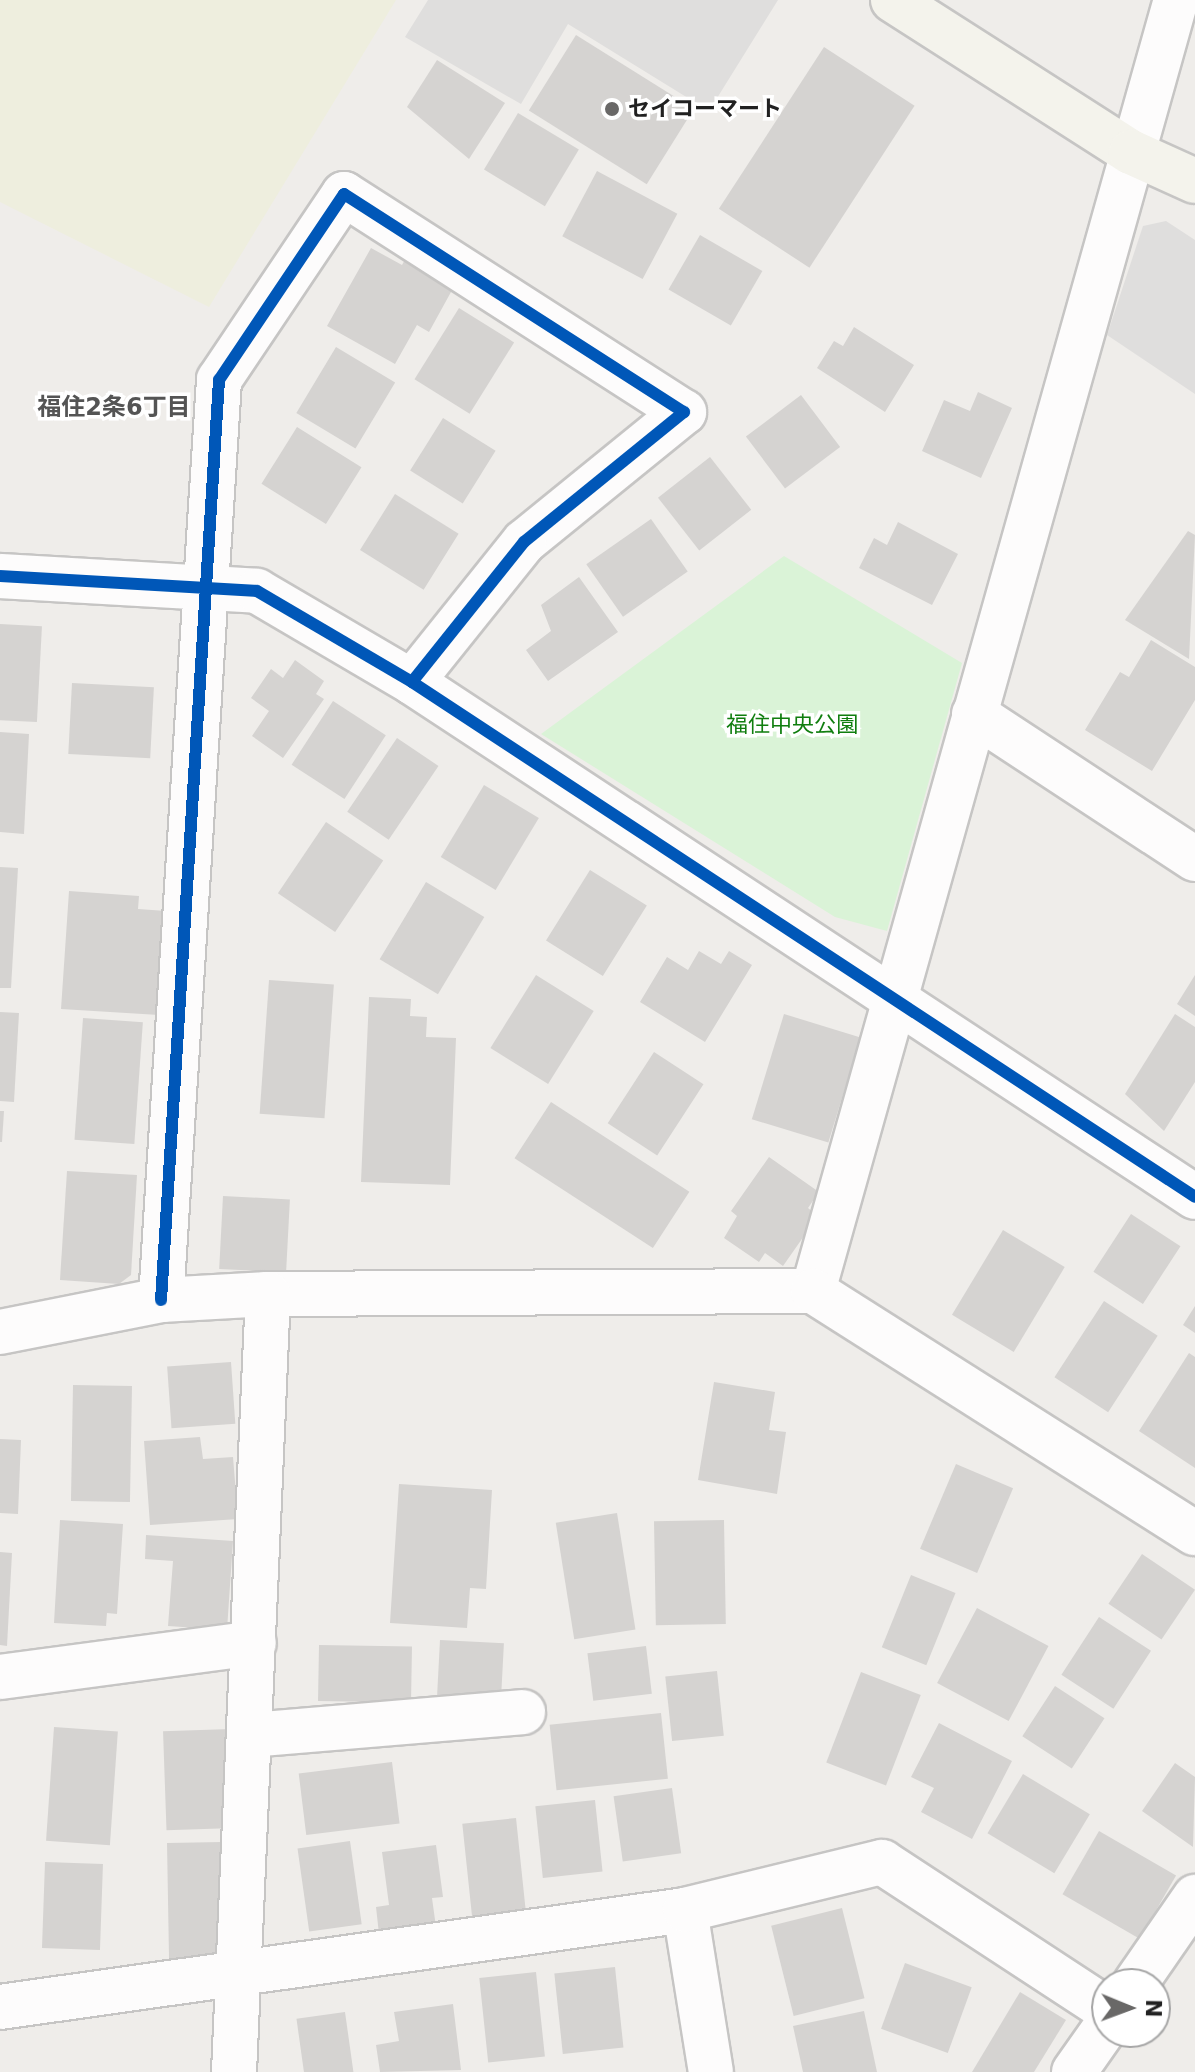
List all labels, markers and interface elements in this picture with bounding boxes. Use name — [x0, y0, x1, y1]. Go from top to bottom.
place label: セイコーマート — [628, 96, 782, 122]
marker: セイコーマート — [603, 100, 621, 118]
district label: 福住2条6丁目 — [37, 394, 191, 422]
park label: 福住中央公園 — [726, 712, 858, 738]
north arrow — [1091, 1968, 1171, 2048]
text: N — [1141, 1999, 1166, 2018]

